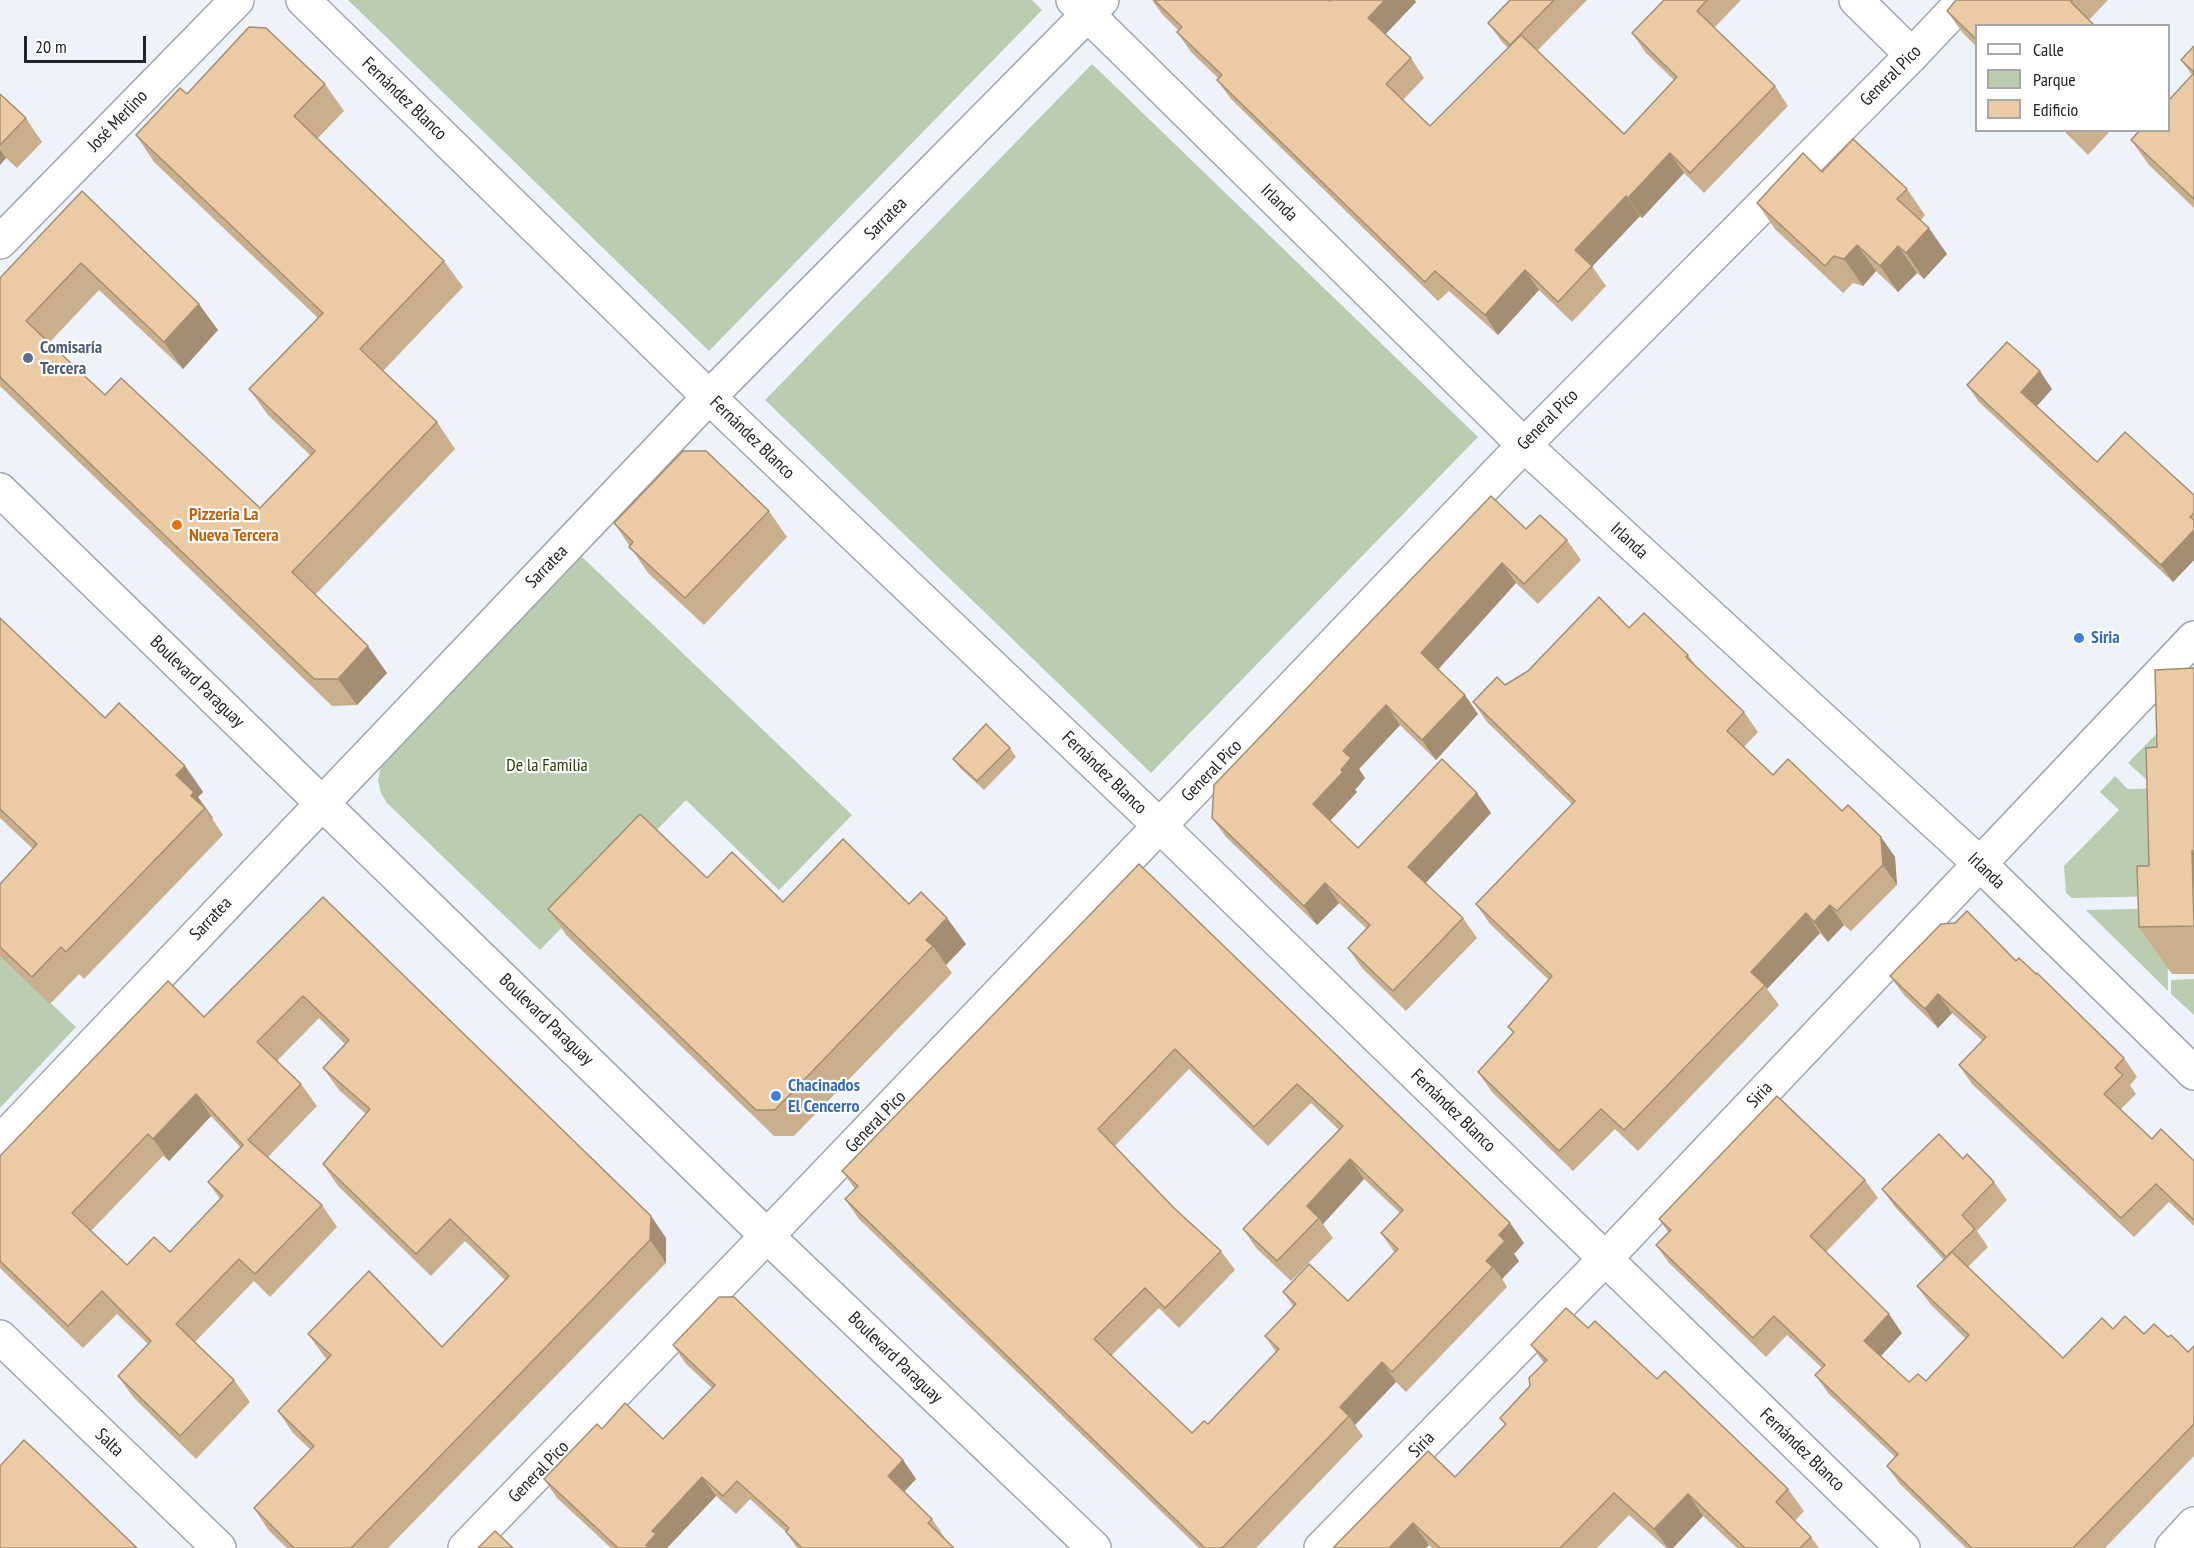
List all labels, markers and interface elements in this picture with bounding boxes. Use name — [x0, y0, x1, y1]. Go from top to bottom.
scale bar — [27, 24, 148, 62]
legend — [1975, 24, 2170, 132]
text: 20 m — [35, 35, 67, 58]
text: Calle — [2033, 38, 2064, 61]
street label: General Pico — [1856, 41, 1926, 111]
street label: Fernández Blanco — [357, 53, 451, 145]
text: Parque — [2033, 68, 2076, 91]
street label: José Merlino — [83, 86, 153, 156]
text: Edificio — [2033, 98, 2078, 121]
street label: Irlanda — [1256, 180, 1302, 226]
street label: Sarratea — [860, 193, 912, 245]
place label: Comisaría Tercera — [40, 337, 102, 380]
marker: Comisaría Tercera — [21, 351, 35, 365]
street label: General Pico — [1513, 385, 1583, 455]
street label: Fernández Blanco — [705, 392, 799, 484]
place label: Pizzeria La Nueva Tercera — [189, 504, 279, 546]
marker: Pizzeria La Nueva Tercera — [170, 518, 184, 532]
street label: Irlanda — [1606, 518, 1652, 564]
street label: Sarratea — [521, 541, 573, 593]
place label: Siria — [2091, 627, 2120, 649]
marker: Siria — [2072, 631, 2086, 645]
street label: Boulevard Paraguay — [145, 632, 249, 732]
street label: Fernández Blanco — [1057, 727, 1151, 819]
street label: General Pico — [1177, 736, 1247, 806]
park label: De la Familia — [506, 755, 588, 777]
street label: Irlanda — [1963, 848, 2009, 894]
street label: Sarratea — [186, 893, 236, 945]
street label: Boulevard Paraguay — [494, 970, 598, 1070]
street label: Fernández Blanco — [1406, 1065, 1500, 1157]
place label: Chacinados El Cencerro — [788, 1075, 860, 1118]
street label: Siria — [1743, 1078, 1777, 1112]
street label: General Pico — [841, 1087, 911, 1157]
marker: Chacinados El Cencerro — [769, 1089, 783, 1103]
street label: Boulevard Paraguay — [843, 1308, 947, 1408]
street label: Fernández Blanco — [1755, 1404, 1849, 1496]
street label: Salta — [90, 1424, 128, 1462]
street label: Siria — [1405, 1428, 1439, 1462]
street label: General Pico — [504, 1437, 574, 1507]

